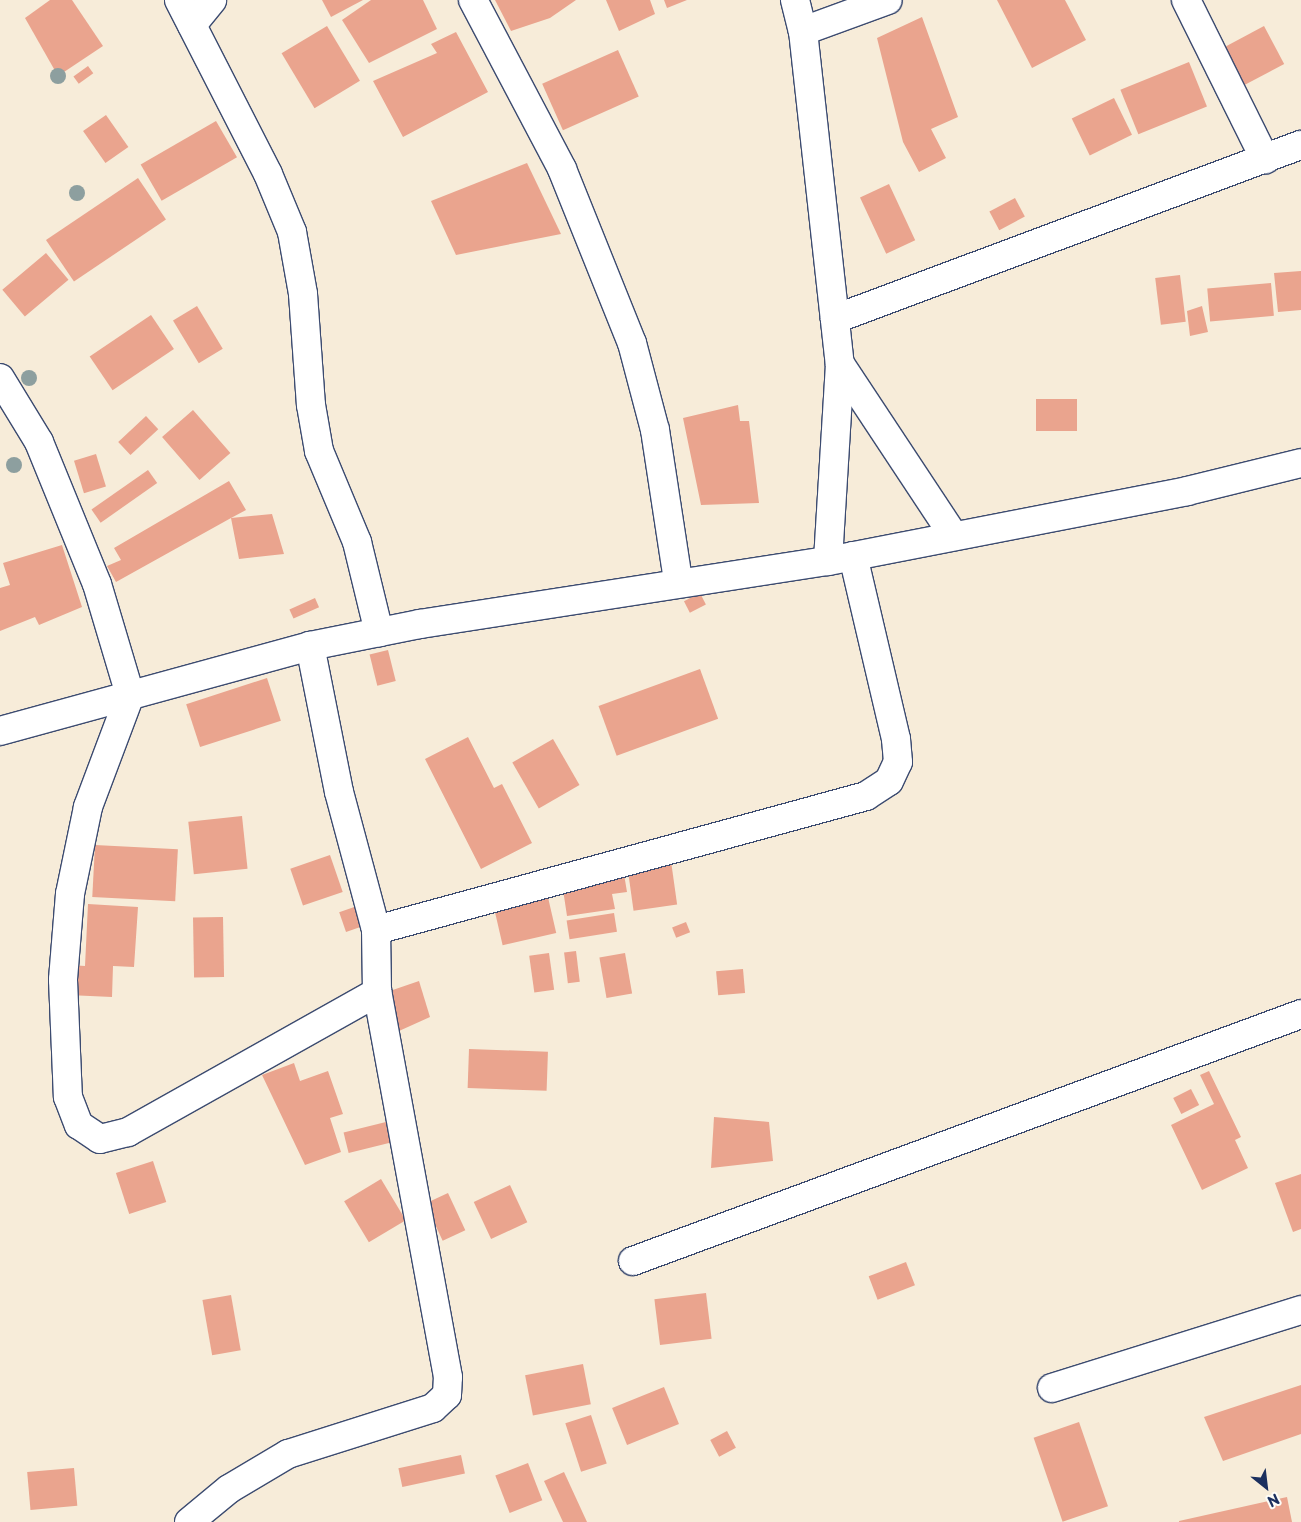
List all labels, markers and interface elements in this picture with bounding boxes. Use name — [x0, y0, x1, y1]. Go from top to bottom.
north arrow — [1241, 1462, 1291, 1512]
text: N — [1264, 1489, 1283, 1512]

